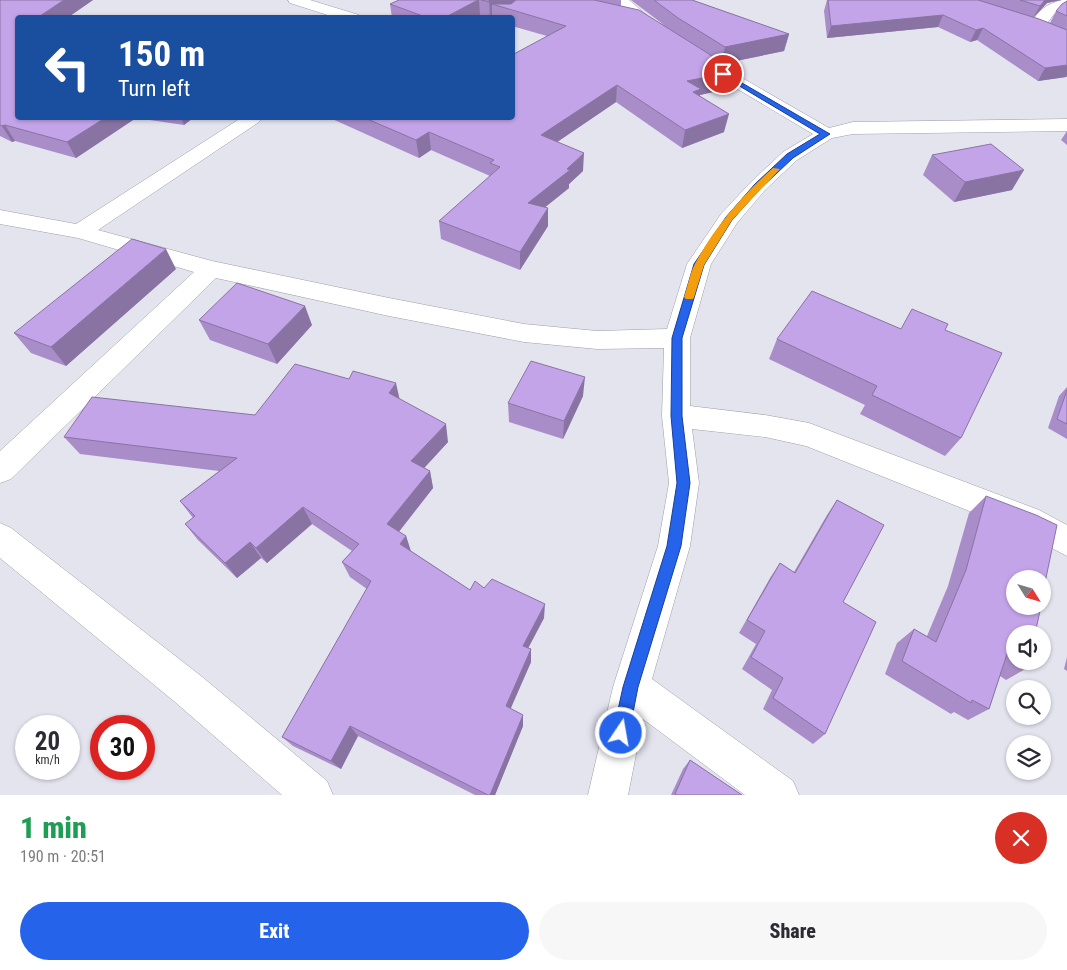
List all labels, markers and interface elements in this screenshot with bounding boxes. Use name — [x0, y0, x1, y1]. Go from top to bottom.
text: 150 m — [118, 34, 205, 75]
icon: left — [35, 35, 100, 100]
pin — [702, 53, 744, 95]
icon: arrive — [709, 60, 737, 88]
text: Turn left — [118, 76, 190, 101]
north arrow — [1006, 570, 1051, 615]
map controls — [1006, 570, 1051, 780]
button: sound — [1006, 625, 1051, 670]
button: search — [1006, 680, 1051, 725]
position arrow — [594, 706, 646, 758]
speed limit sign: 30 — [90, 715, 155, 780]
text: 20 — [35, 727, 60, 756]
button: layers — [1006, 735, 1051, 780]
text: km/h — [35, 753, 60, 767]
text: 1 min — [20, 810, 87, 845]
button: close — [995, 812, 1047, 864]
text: 190 m · 20:51 — [20, 847, 106, 866]
button: Exit — [20, 902, 529, 960]
button: Share — [539, 902, 1047, 960]

